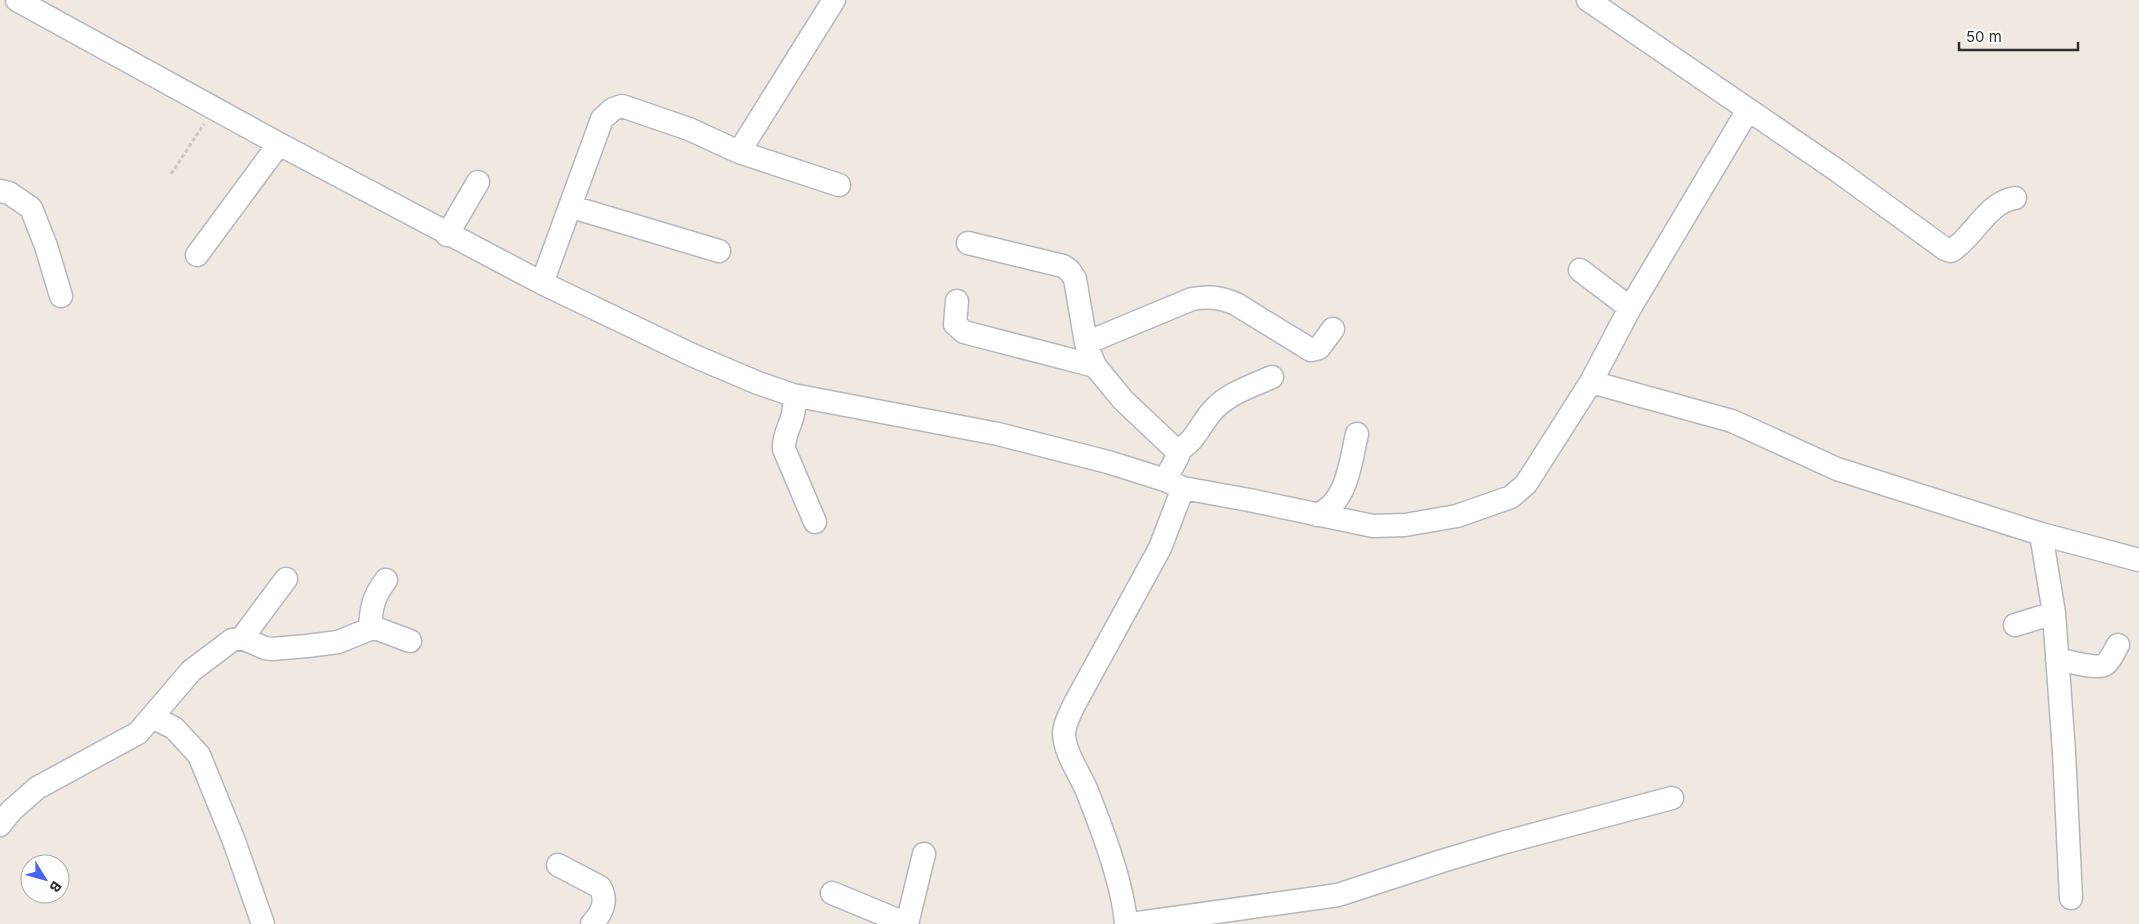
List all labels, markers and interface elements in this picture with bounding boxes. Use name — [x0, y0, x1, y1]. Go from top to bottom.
scale bar — [1959, 20, 2078, 52]
text: 50 m — [1966, 27, 2002, 46]
north arrow — [20, 854, 70, 904]
text: B — [46, 878, 65, 896]

